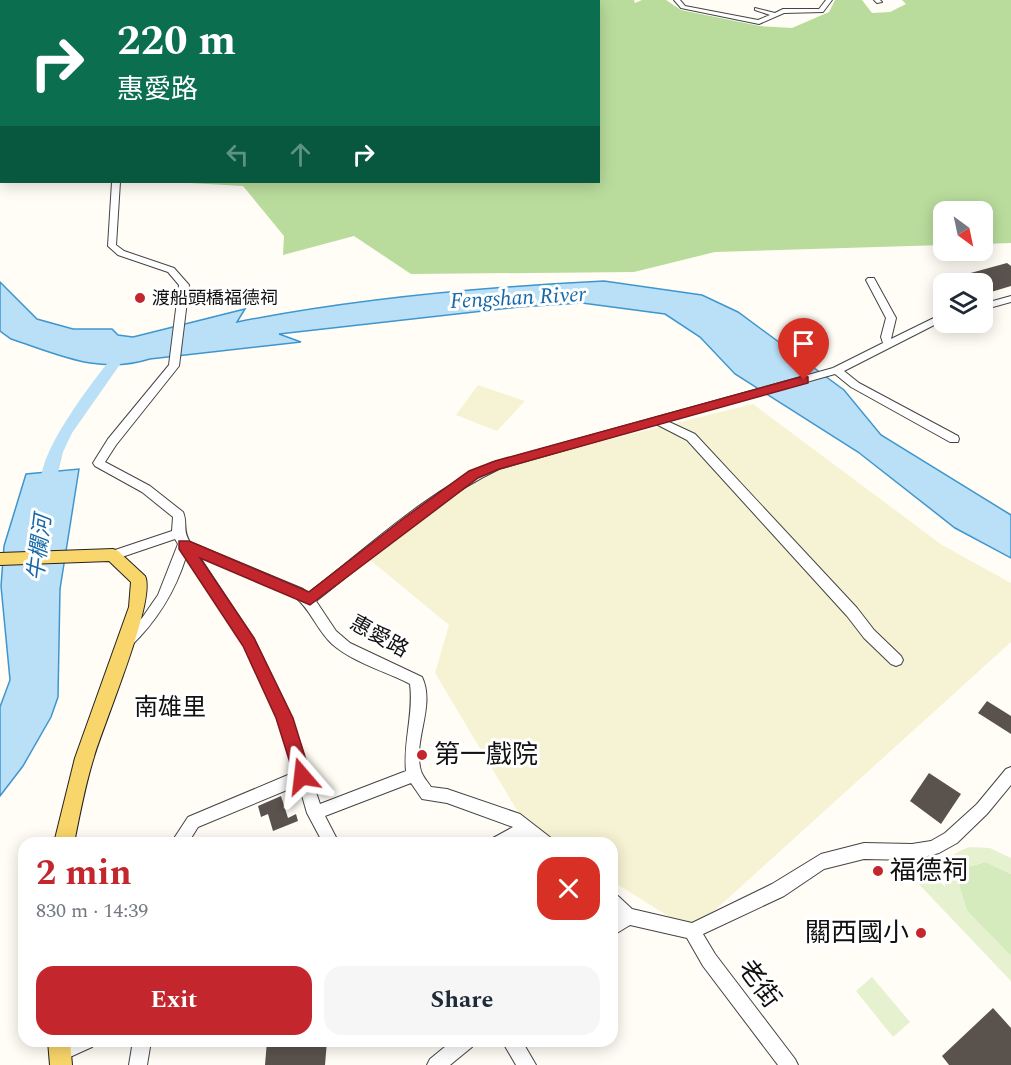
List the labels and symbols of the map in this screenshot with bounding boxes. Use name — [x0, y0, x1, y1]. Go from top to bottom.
north arrow — [933, 201, 993, 261]
water label: Fengshan River — [449, 278, 587, 318]
place label: 渡船頭橋福德祠 — [152, 285, 278, 312]
marker: 渡船頭橋福德祠 — [133, 291, 147, 305]
pin — [778, 318, 829, 380]
water label: 牛欄河 — [20, 509, 61, 583]
street label: 惠愛路 — [344, 608, 414, 666]
district label: 南雄里 — [134, 690, 206, 726]
place label: 第一戲院 — [434, 735, 538, 775]
position arrow — [270, 744, 334, 808]
marker: 第一戲院 — [415, 748, 429, 762]
place label: 福德祠 — [890, 851, 968, 891]
marker: 福德祠 — [871, 864, 885, 878]
place label: 關西國小 — [805, 913, 909, 953]
marker: 關西國小 — [914, 926, 928, 940]
street label: 老街 — [727, 951, 791, 1017]

